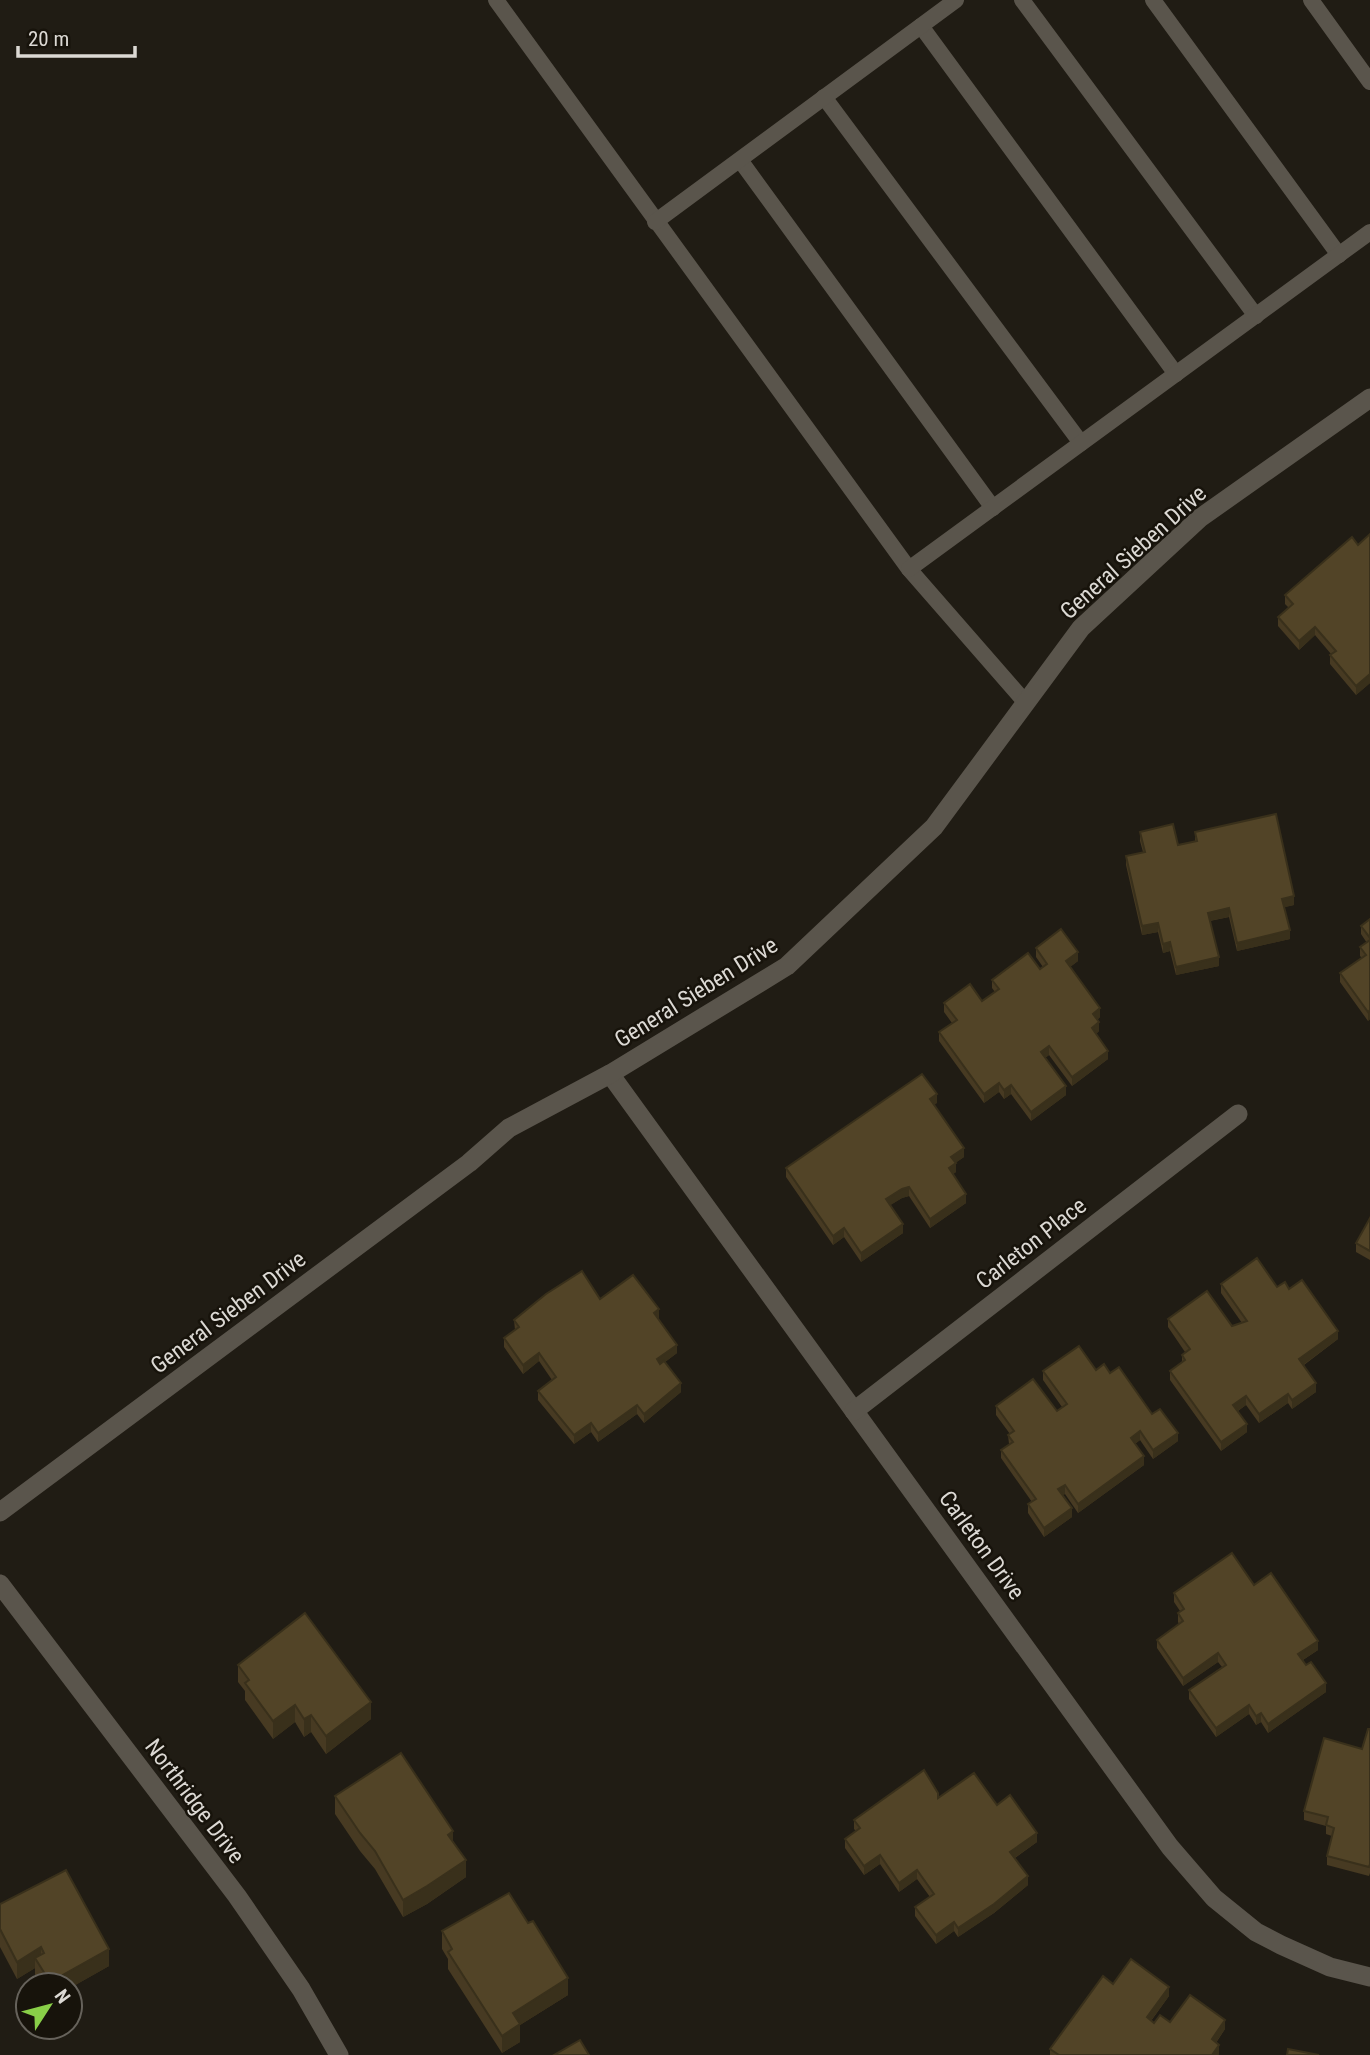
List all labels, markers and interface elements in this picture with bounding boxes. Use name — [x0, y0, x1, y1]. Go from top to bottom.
scale bar — [18, 14, 135, 58]
text: 20 m — [28, 27, 69, 51]
street label: General Sieben Drive — [1055, 480, 1212, 625]
street label: General Sieben Drive — [610, 931, 783, 1053]
street label: Carleton Place — [971, 1192, 1092, 1295]
street label: General Sieben Drive — [146, 1245, 311, 1379]
street label: Carleton Drive — [933, 1486, 1030, 1605]
street label: Northridge Drive — [139, 1734, 250, 1869]
north arrow — [14, 1971, 84, 2041]
text: N — [50, 1985, 75, 2008]

